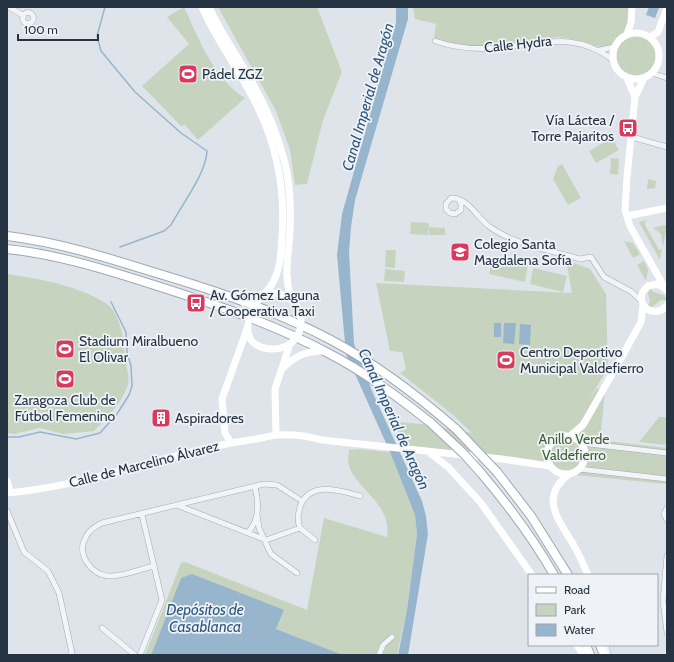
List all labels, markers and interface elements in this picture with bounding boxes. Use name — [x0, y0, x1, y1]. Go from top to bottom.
scale bar — [18, 16, 98, 42]
water label: Canal Imperial de Aragón — [338, 21, 398, 173]
text: 100 m — [24, 22, 58, 37]
street label: Calle Hydra — [483, 31, 553, 56]
sports icon: Pádel ZGZ — [177, 63, 199, 85]
place label: Pádel ZGZ — [202, 65, 263, 83]
place label: Vía Láctea / Torre Pajaritos — [531, 111, 614, 145]
bus stop icon: Vía Láctea / Torre Pajaritos — [617, 117, 639, 139]
place label: Colegio Santa Magdalena Sofía — [474, 235, 572, 269]
school or university icon: Colegio Santa Magdalena Sofía — [449, 241, 471, 263]
place label: Av. Gómez Laguna / Cooperativa Taxi — [209, 286, 320, 320]
bus stop icon: Av. Gómez Laguna / Cooperativa Taxi — [185, 292, 207, 314]
place label: Stadium Miralbueno El Olivar — [79, 332, 199, 366]
sports icon: Stadium Miralbueno El Olivar — [54, 338, 76, 360]
place label: Centro Deportivo Municipal Valdefierro — [520, 343, 644, 377]
water label: Canal Imperial de Aragón — [355, 346, 433, 492]
sports icon: Centro Deportivo Municipal Valdefierro — [495, 349, 517, 371]
sports icon: Zaragoza Club de Fútbol Femenino — [54, 368, 76, 390]
place label: Zaragoza Club de Fútbol Femenino — [14, 391, 116, 425]
building icon: Aspiradores — [150, 407, 172, 429]
place label: Aspiradores — [175, 409, 244, 427]
park label: Anillo Verde Valdefierro — [539, 430, 609, 464]
street label: Calle de Marcelino Álvarez — [67, 437, 221, 491]
legend — [528, 574, 658, 646]
text: Road — [564, 582, 590, 597]
water label: Depósitos de Casablanca — [166, 601, 244, 636]
text: Park — [564, 602, 586, 617]
text: Water — [564, 622, 595, 637]

